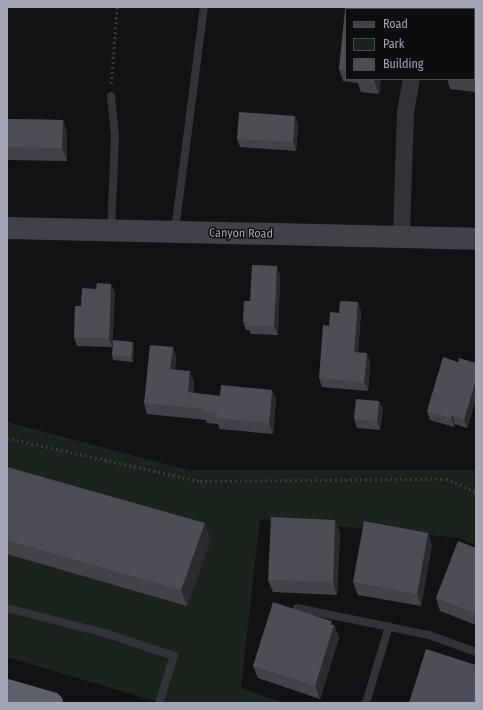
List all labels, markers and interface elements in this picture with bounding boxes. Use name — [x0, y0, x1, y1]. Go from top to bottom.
legend — [345, 8, 475, 80]
text: Road — [383, 17, 408, 31]
text: Park — [383, 37, 404, 51]
text: Building — [383, 57, 423, 71]
street label: Canyon Road — [209, 226, 273, 242]

